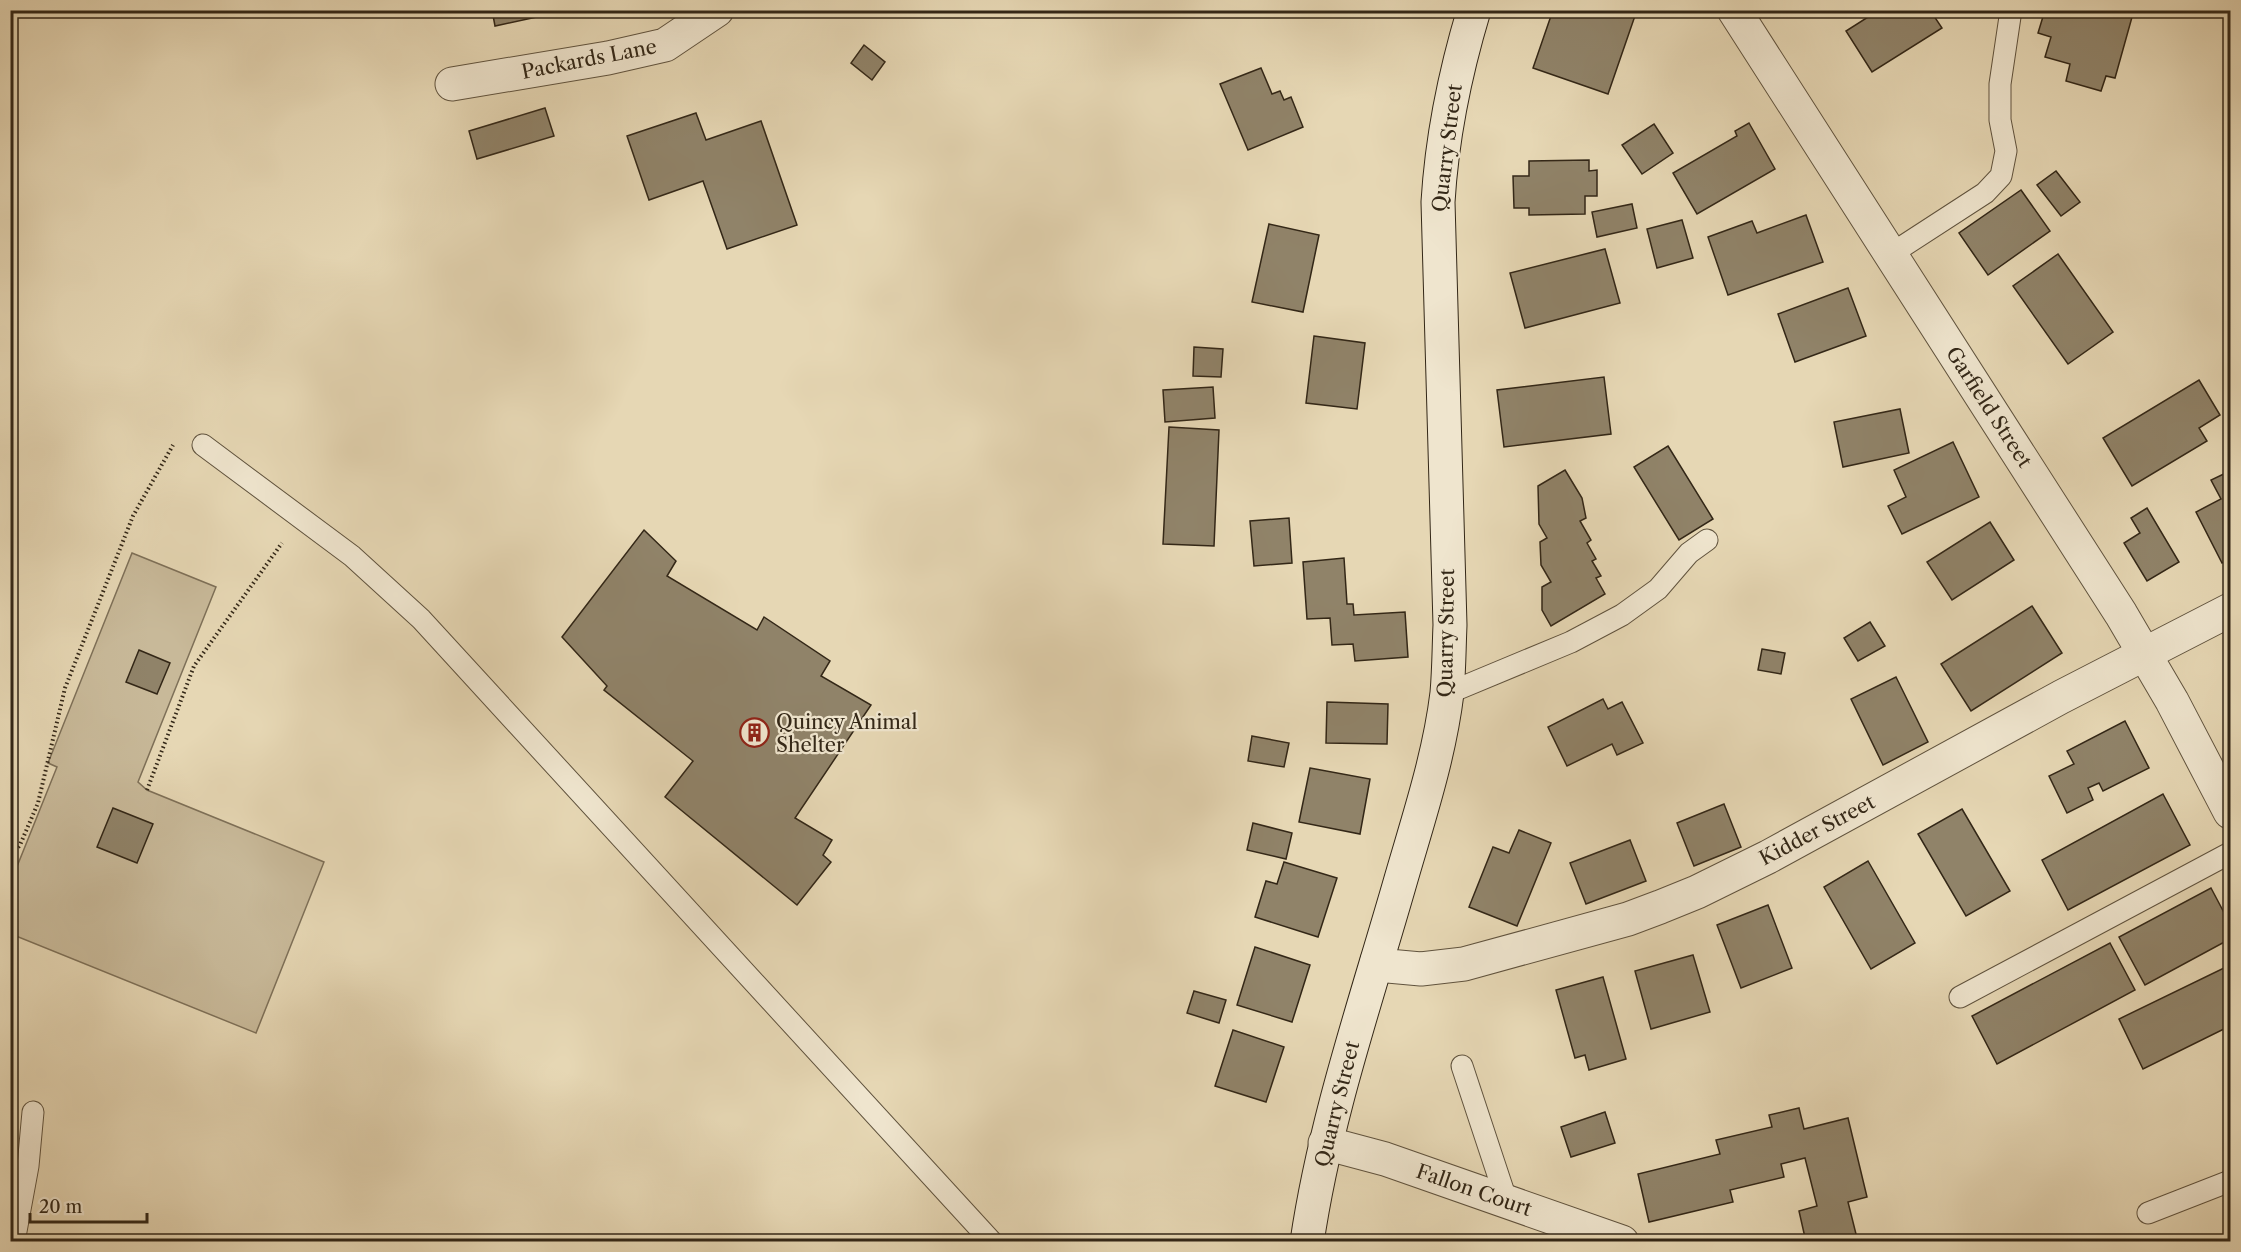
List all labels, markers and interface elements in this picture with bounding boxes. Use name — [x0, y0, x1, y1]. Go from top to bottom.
street label: Packards Lane — [519, 34, 659, 84]
street label: Quarry Street — [1427, 83, 1467, 213]
street label: Garfield Street — [1941, 342, 2037, 472]
street label: Quarry Street — [1433, 568, 1459, 698]
place label: Quincy Animal Shelter — [776, 710, 917, 757]
building icon: Quincy Animal Shelter — [739, 717, 771, 749]
street label: Kidder Street — [1755, 790, 1879, 870]
street label: Quarry Street — [1310, 1039, 1364, 1169]
street label: Fallon Court — [1413, 1159, 1535, 1221]
scale bar — [30, 1186, 147, 1224]
text: 20 m — [39, 1196, 83, 1218]

